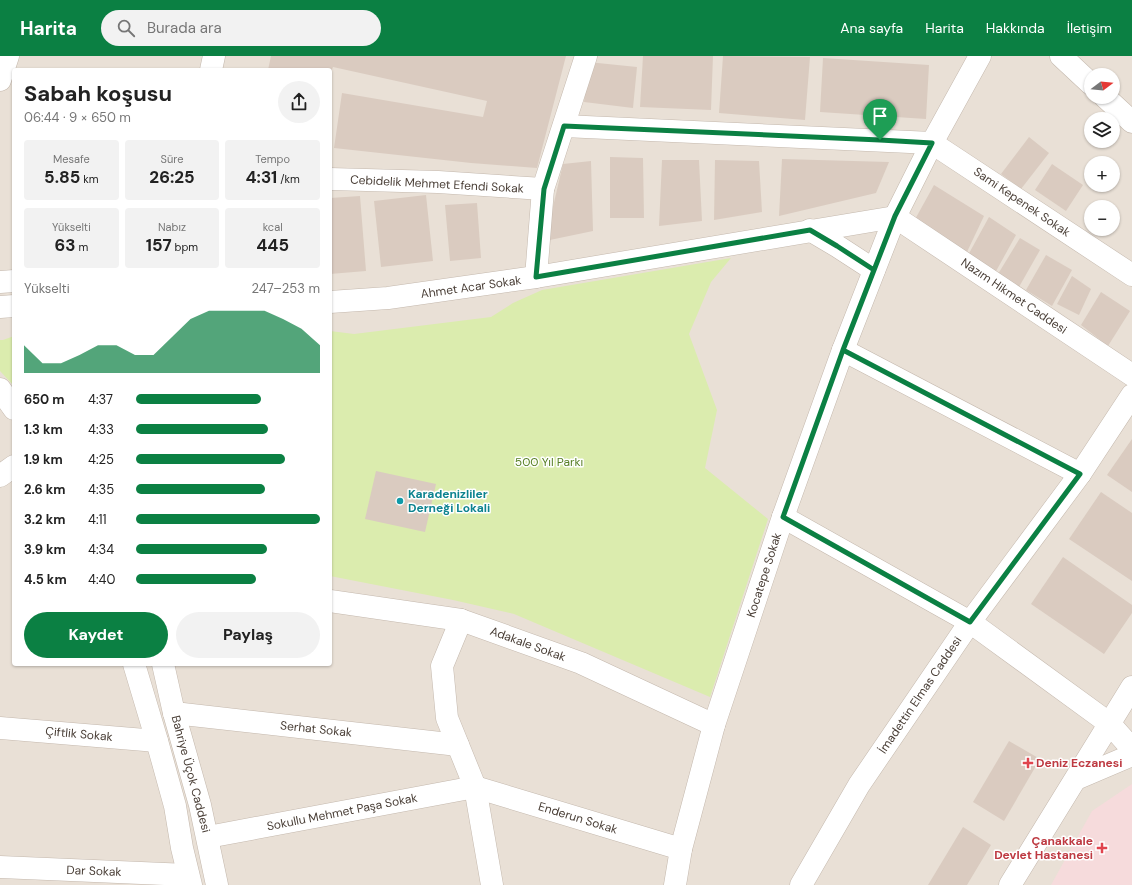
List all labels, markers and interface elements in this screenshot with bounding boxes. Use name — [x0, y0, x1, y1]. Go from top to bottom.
search box — [101, 10, 381, 46]
text: Harita — [20, 16, 77, 41]
icon: search — [115, 17, 137, 39]
text: Burada ara — [147, 18, 222, 38]
text: Ana sayfa — [840, 19, 903, 37]
text: Harita — [925, 19, 964, 37]
text: Hakkında — [986, 19, 1045, 37]
text: İletişim — [1067, 19, 1112, 37]
north arrow — [1084, 68, 1120, 104]
map controls — [1084, 68, 1120, 236]
text: Sabah koşusu — [24, 79, 172, 108]
button: share — [278, 81, 320, 123]
pin — [863, 99, 897, 140]
icon: arrive — [869, 105, 891, 127]
text: 06:44 · 9 × 650 m — [24, 109, 131, 126]
button: layers — [1084, 112, 1120, 148]
text: Mesafe — [53, 152, 90, 166]
text: Süre — [161, 152, 183, 166]
text: Tempo — [255, 152, 290, 166]
button: + — [1084, 156, 1120, 192]
street label: Sami Kepenek Sokak — [971, 164, 1073, 240]
text: 5.85 — [44, 166, 80, 188]
text: 26:25 — [149, 166, 195, 188]
text: 4:31 — [246, 166, 277, 188]
street label: Cebidelik Mehmet Efendi Sokak — [350, 171, 524, 197]
text: km — [80, 172, 99, 186]
text: /km — [277, 172, 300, 186]
button: − — [1084, 200, 1120, 236]
text: Yükselti — [52, 220, 91, 234]
text: Nabız — [158, 220, 186, 234]
text: kcal — [263, 220, 283, 234]
text: 63 — [54, 234, 75, 256]
text: 157 — [146, 234, 172, 256]
text: 445 — [256, 234, 289, 256]
text: m — [75, 240, 88, 254]
text: bpm — [172, 240, 198, 254]
street label: Nazım Hikmet Caddesi — [958, 255, 1070, 337]
street label: Ahmet Acar Sokak — [420, 272, 522, 302]
text: Yükselti — [24, 280, 70, 297]
text: 247–253 m — [252, 280, 320, 297]
text: 650 m — [24, 391, 65, 408]
text: 4:37 — [88, 391, 113, 408]
text: 1.3 km — [24, 421, 63, 438]
text: 4:33 — [88, 421, 114, 438]
text: 1.9 km — [24, 451, 63, 468]
text: 4:25 — [88, 451, 114, 468]
park label: 500 Yıl Parkı — [515, 454, 583, 470]
text: 2.6 km — [24, 481, 65, 498]
text: 4:35 — [88, 481, 114, 498]
place label: Karadenizliler Derneği Lokali — [408, 486, 490, 516]
marker: Karadenizliler Derneği Lokali — [395, 496, 405, 506]
text: 3.2 km — [24, 511, 65, 528]
text: 4:11 — [88, 511, 107, 528]
street label: Kocatepe Sokak — [743, 530, 785, 620]
text: 3.9 km — [24, 541, 66, 558]
text: 4:34 — [88, 541, 114, 558]
text: 4.5 km — [24, 571, 67, 588]
text: 4:40 — [88, 571, 115, 588]
button: Kaydet — [24, 612, 168, 658]
button: Paylaş — [176, 612, 320, 658]
street label: Adakale Sokak — [488, 623, 568, 665]
street label: İmadettin Elmas Caddesi — [875, 633, 965, 757]
street label: Bahriye Üçok Caddesi — [168, 714, 214, 834]
street label: Serhat Sokak — [279, 717, 353, 741]
street label: Çiftlik Sokak — [45, 723, 113, 745]
place label: Deniz Eczanesi — [1036, 755, 1122, 771]
marker: Deniz Eczanesi — [1023, 758, 1033, 768]
street label: Sokullu Mehmet Paşa Sokak — [265, 790, 419, 834]
street label: Enderun Sokak — [536, 798, 620, 838]
place label: Çanakkale Devlet Hastanesi — [994, 833, 1093, 863]
marker: Çanakkale Devlet Hastanesi — [1096, 842, 1108, 854]
street label: Dar Sokak — [66, 862, 122, 880]

